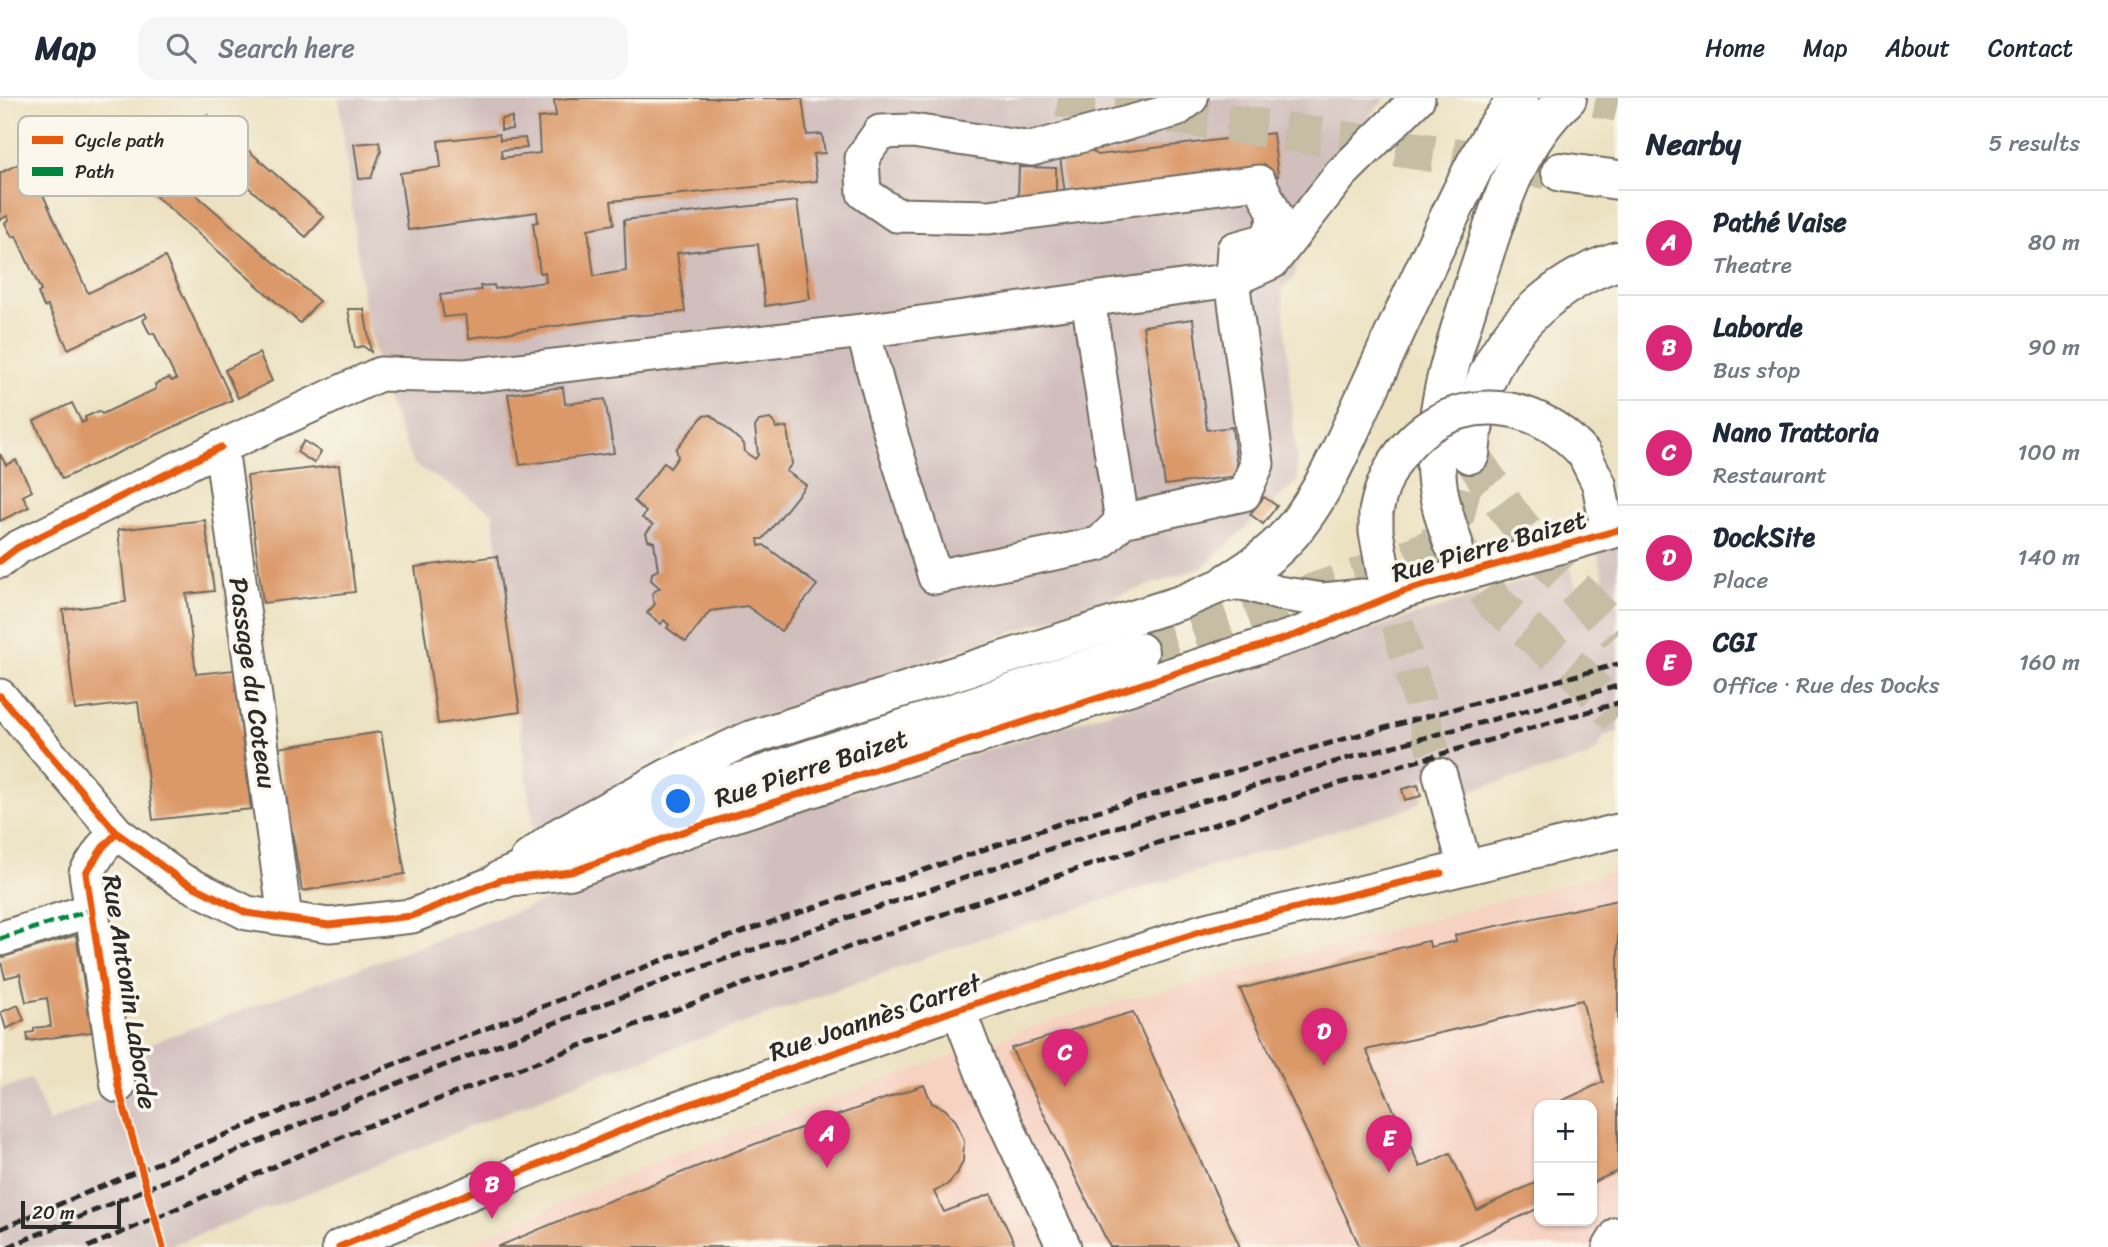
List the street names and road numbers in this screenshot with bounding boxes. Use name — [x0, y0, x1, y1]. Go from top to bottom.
street label: Rue Pierre Baizet — [1386, 496, 1592, 596]
street label: Passage du Coteau — [215, 574, 291, 792]
street label: Rue Pierre Baizet — [708, 715, 914, 821]
street label: Rue Antonin Laborde — [89, 871, 171, 1113]
street label: Rue Joannès Carret — [763, 959, 989, 1075]

